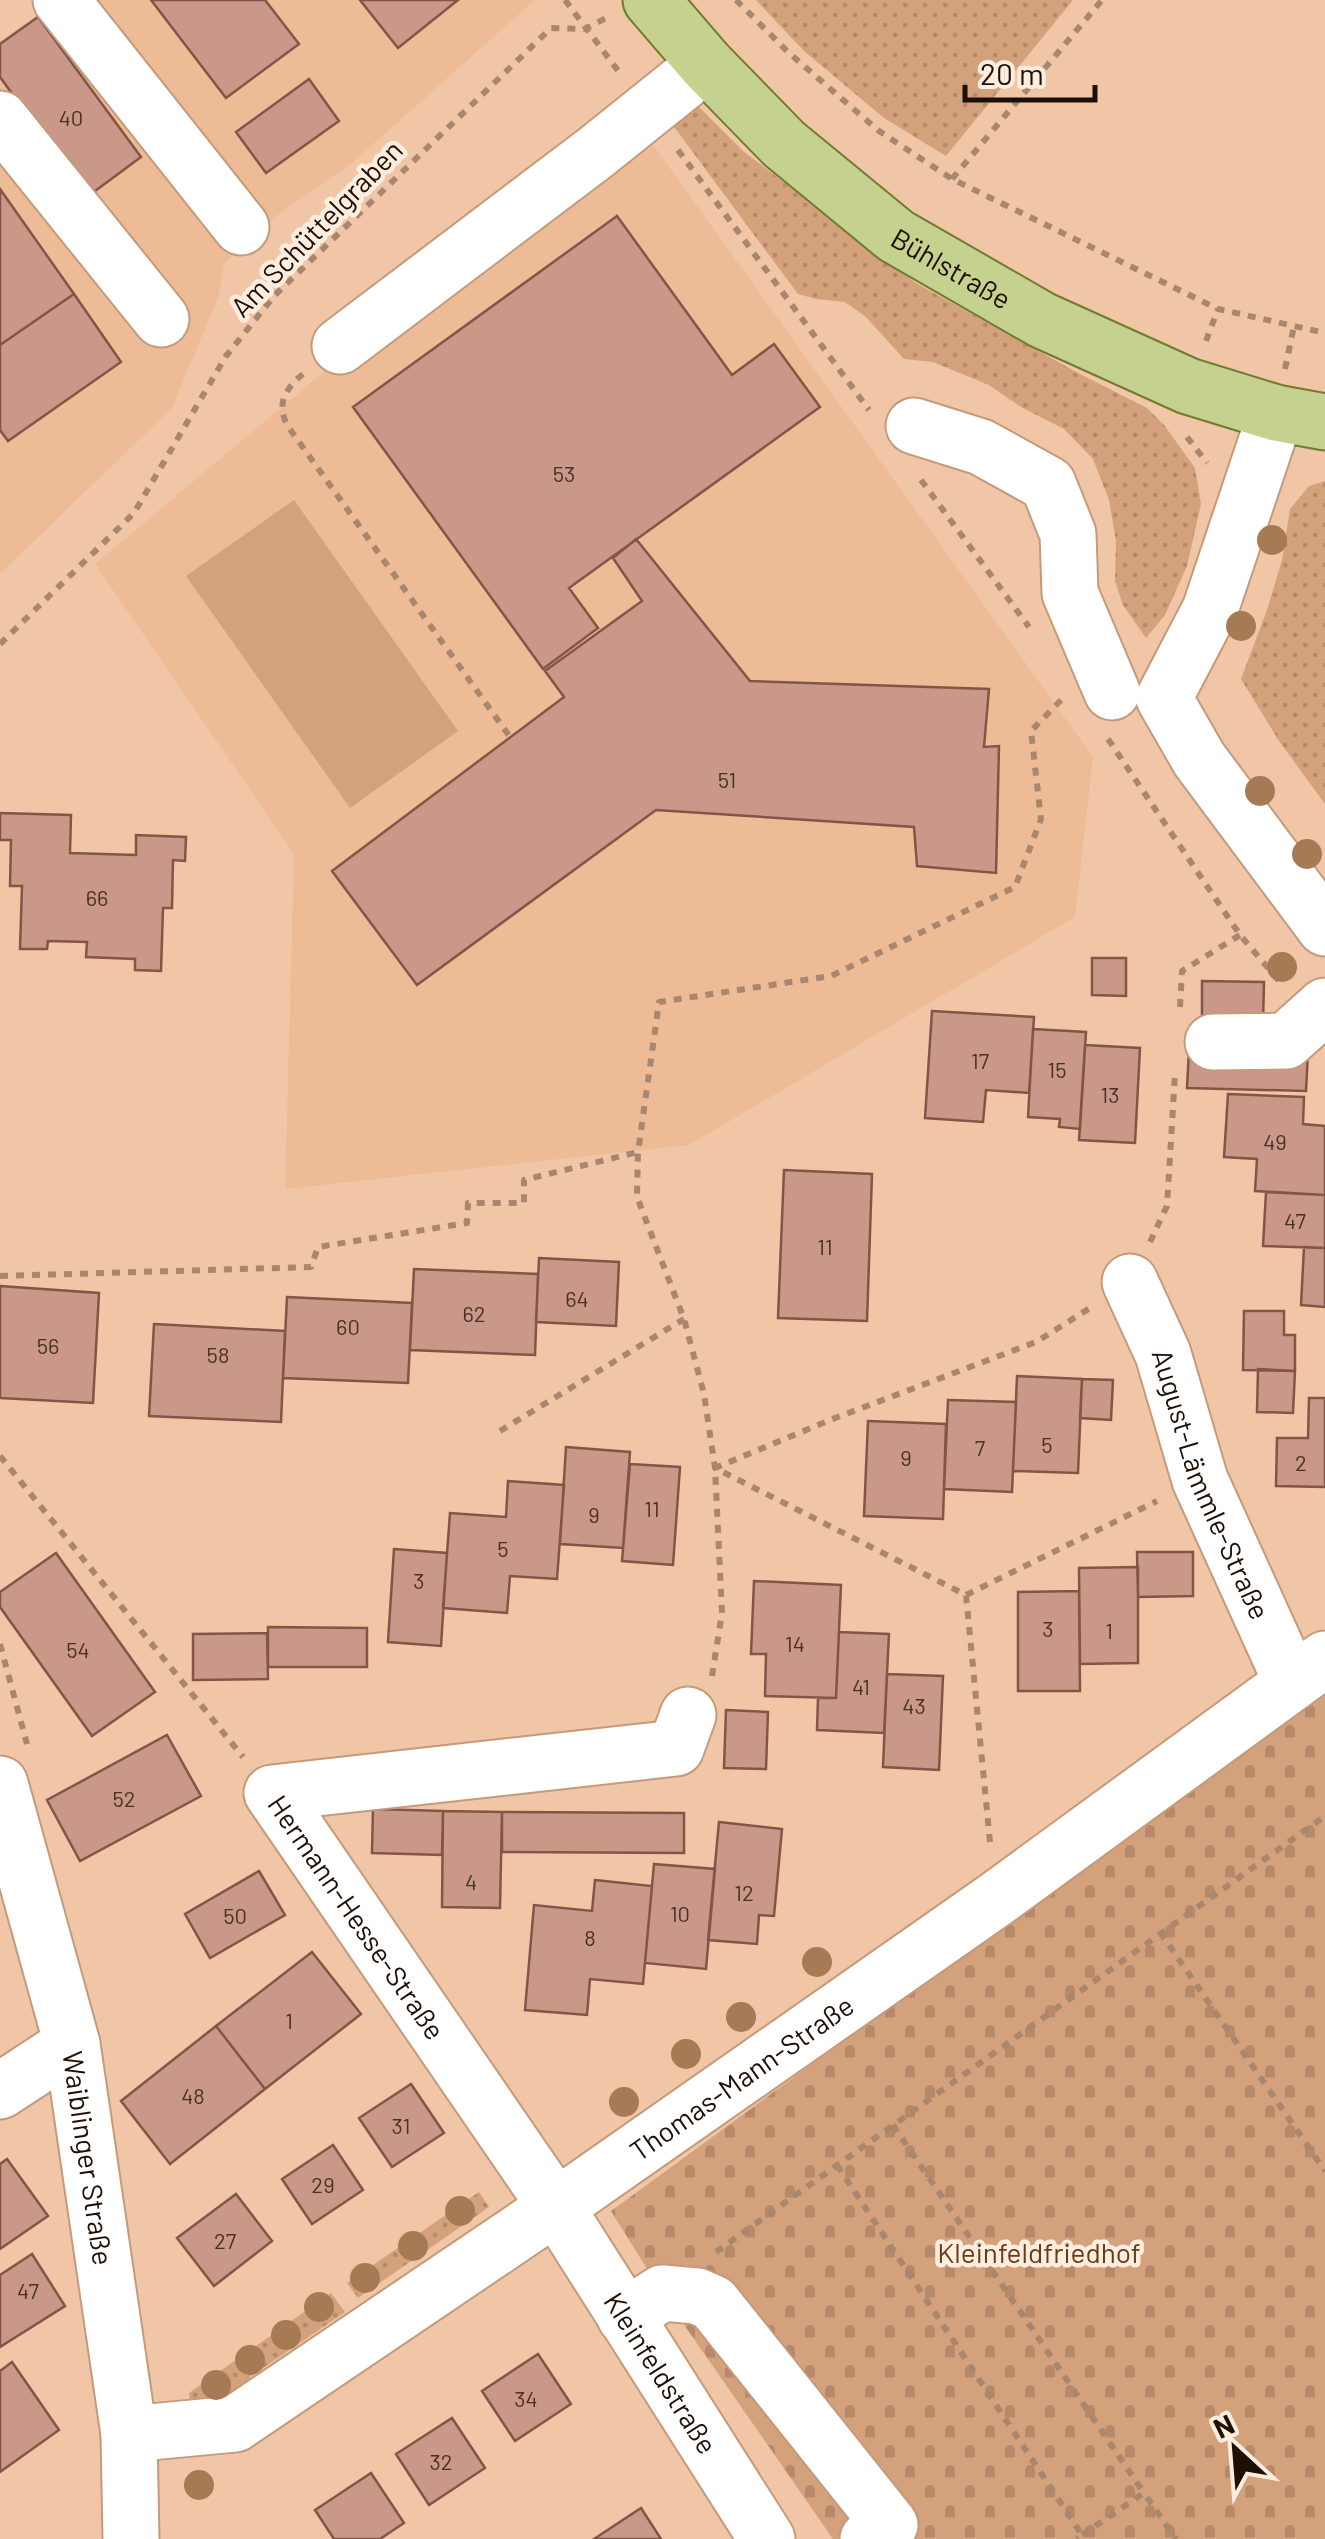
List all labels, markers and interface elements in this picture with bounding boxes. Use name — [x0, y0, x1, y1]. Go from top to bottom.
scale bar — [965, 40, 1095, 102]
text: 20 m — [980, 55, 1044, 91]
house number: 40 — [59, 104, 83, 130]
street label: Am Schüttelgraben — [223, 132, 409, 324]
street label: Bühlstraße — [886, 220, 1017, 316]
house number: 53 — [553, 460, 575, 486]
house number: 51 — [718, 766, 736, 792]
house number: 66 — [86, 884, 108, 910]
house number: 17 — [971, 1047, 989, 1073]
house number: 15 — [1047, 1056, 1067, 1082]
house number: 13 — [1100, 1081, 1120, 1107]
house number: 49 — [1263, 1128, 1287, 1154]
house number: 47 — [1284, 1207, 1306, 1233]
house number: 11 — [817, 1233, 833, 1259]
house number: 64 — [565, 1285, 589, 1311]
house number: 62 — [462, 1300, 486, 1326]
house number: 60 — [336, 1313, 360, 1339]
house number: 56 — [37, 1332, 59, 1358]
house number: 58 — [207, 1341, 229, 1367]
street label: August-Lämmle-Straße — [1145, 1345, 1278, 1624]
house number: 5 — [1041, 1431, 1053, 1457]
house number: 7 — [975, 1434, 985, 1460]
house number: 9 — [900, 1444, 912, 1470]
house number: 2 — [1295, 1449, 1307, 1475]
house number: 11 — [644, 1495, 660, 1521]
house number: 9 — [588, 1501, 600, 1527]
house number: 5 — [497, 1535, 509, 1561]
house number: 3 — [413, 1567, 425, 1593]
house number: 3 — [1042, 1615, 1054, 1641]
house number: 1 — [1105, 1617, 1113, 1643]
house number: 14 — [785, 1630, 805, 1656]
house number: 54 — [66, 1636, 90, 1662]
house number: 41 — [852, 1673, 870, 1699]
house number: 43 — [902, 1692, 926, 1718]
house number: 52 — [112, 1785, 136, 1811]
street label: Hermann-Hesse-Straße — [261, 1788, 453, 2046]
house number: 4 — [465, 1868, 477, 1894]
house number: 12 — [734, 1879, 754, 1905]
house number: 10 — [670, 1900, 690, 1926]
house number: 50 — [223, 1902, 247, 1928]
house number: 8 — [584, 1924, 596, 1950]
street label: Thomas-Mann-Straße — [623, 1988, 860, 2167]
house number: 1 — [285, 2007, 293, 2033]
street label: Waiblinger Straße — [56, 2049, 121, 2267]
house number: 48 — [181, 2082, 205, 2108]
house number: 31 — [392, 2112, 410, 2138]
house number: 29 — [311, 2171, 335, 2197]
house number: 27 — [214, 2227, 236, 2253]
park label: Kleinfeldfriedhof — [937, 2235, 1141, 2269]
house number: 47 — [17, 2277, 39, 2303]
street label: Kleinfeldstraße — [597, 2286, 725, 2460]
house number: 34 — [514, 2385, 538, 2411]
north arrow — [1185, 2399, 1285, 2499]
text: N — [1208, 2406, 1239, 2445]
house number: 32 — [429, 2448, 453, 2474]

